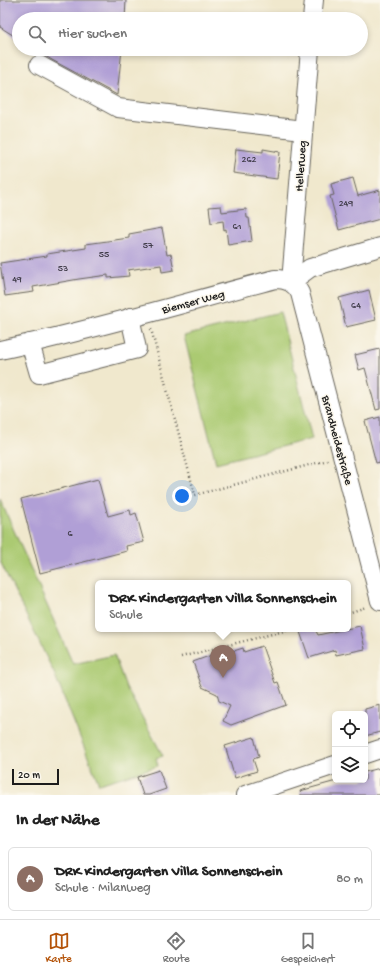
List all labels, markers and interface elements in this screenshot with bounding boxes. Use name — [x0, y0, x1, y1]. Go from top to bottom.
search box — [12, 12, 368, 56]
icon: search — [26, 23, 48, 45]
text: Hier suchen — [58, 25, 127, 43]
street label: Hellerweg — [293, 140, 311, 192]
house number: 262 — [242, 154, 257, 166]
house number: 249 — [339, 198, 353, 210]
house number: 61 — [232, 221, 242, 233]
house number: 57 — [143, 240, 154, 252]
house number: 55 — [99, 249, 109, 261]
house number: 53 — [58, 263, 68, 275]
house number: 49 — [12, 274, 22, 286]
street label: Biemser Weg — [160, 288, 227, 318]
house number: 64 — [351, 300, 361, 312]
street label: Brandheidestraße — [317, 393, 355, 488]
your location — [172, 486, 192, 506]
house number: 6 — [67, 528, 73, 540]
popup — [95, 580, 351, 632]
text: DRK Kindergarten Villa Sonnenschein — [109, 590, 337, 608]
text: Schule — [109, 608, 142, 623]
pin: A — [210, 645, 236, 678]
map controls — [332, 711, 368, 783]
button: locate — [332, 711, 368, 747]
button: layers — [332, 747, 368, 783]
scale bar — [12, 767, 59, 786]
text: 20 m — [18, 770, 40, 782]
text: In der Nähe — [16, 811, 99, 831]
text: DRK Kindergarten Villa Sonnenschein — [55, 863, 282, 881]
text: A — [26, 872, 34, 887]
text: 80 m — [336, 872, 363, 887]
text: Schule · Milanweg — [55, 881, 151, 896]
tab: Karte — [46, 930, 72, 966]
tab: Route — [163, 930, 190, 966]
tab: Gespeichert — [281, 930, 334, 966]

